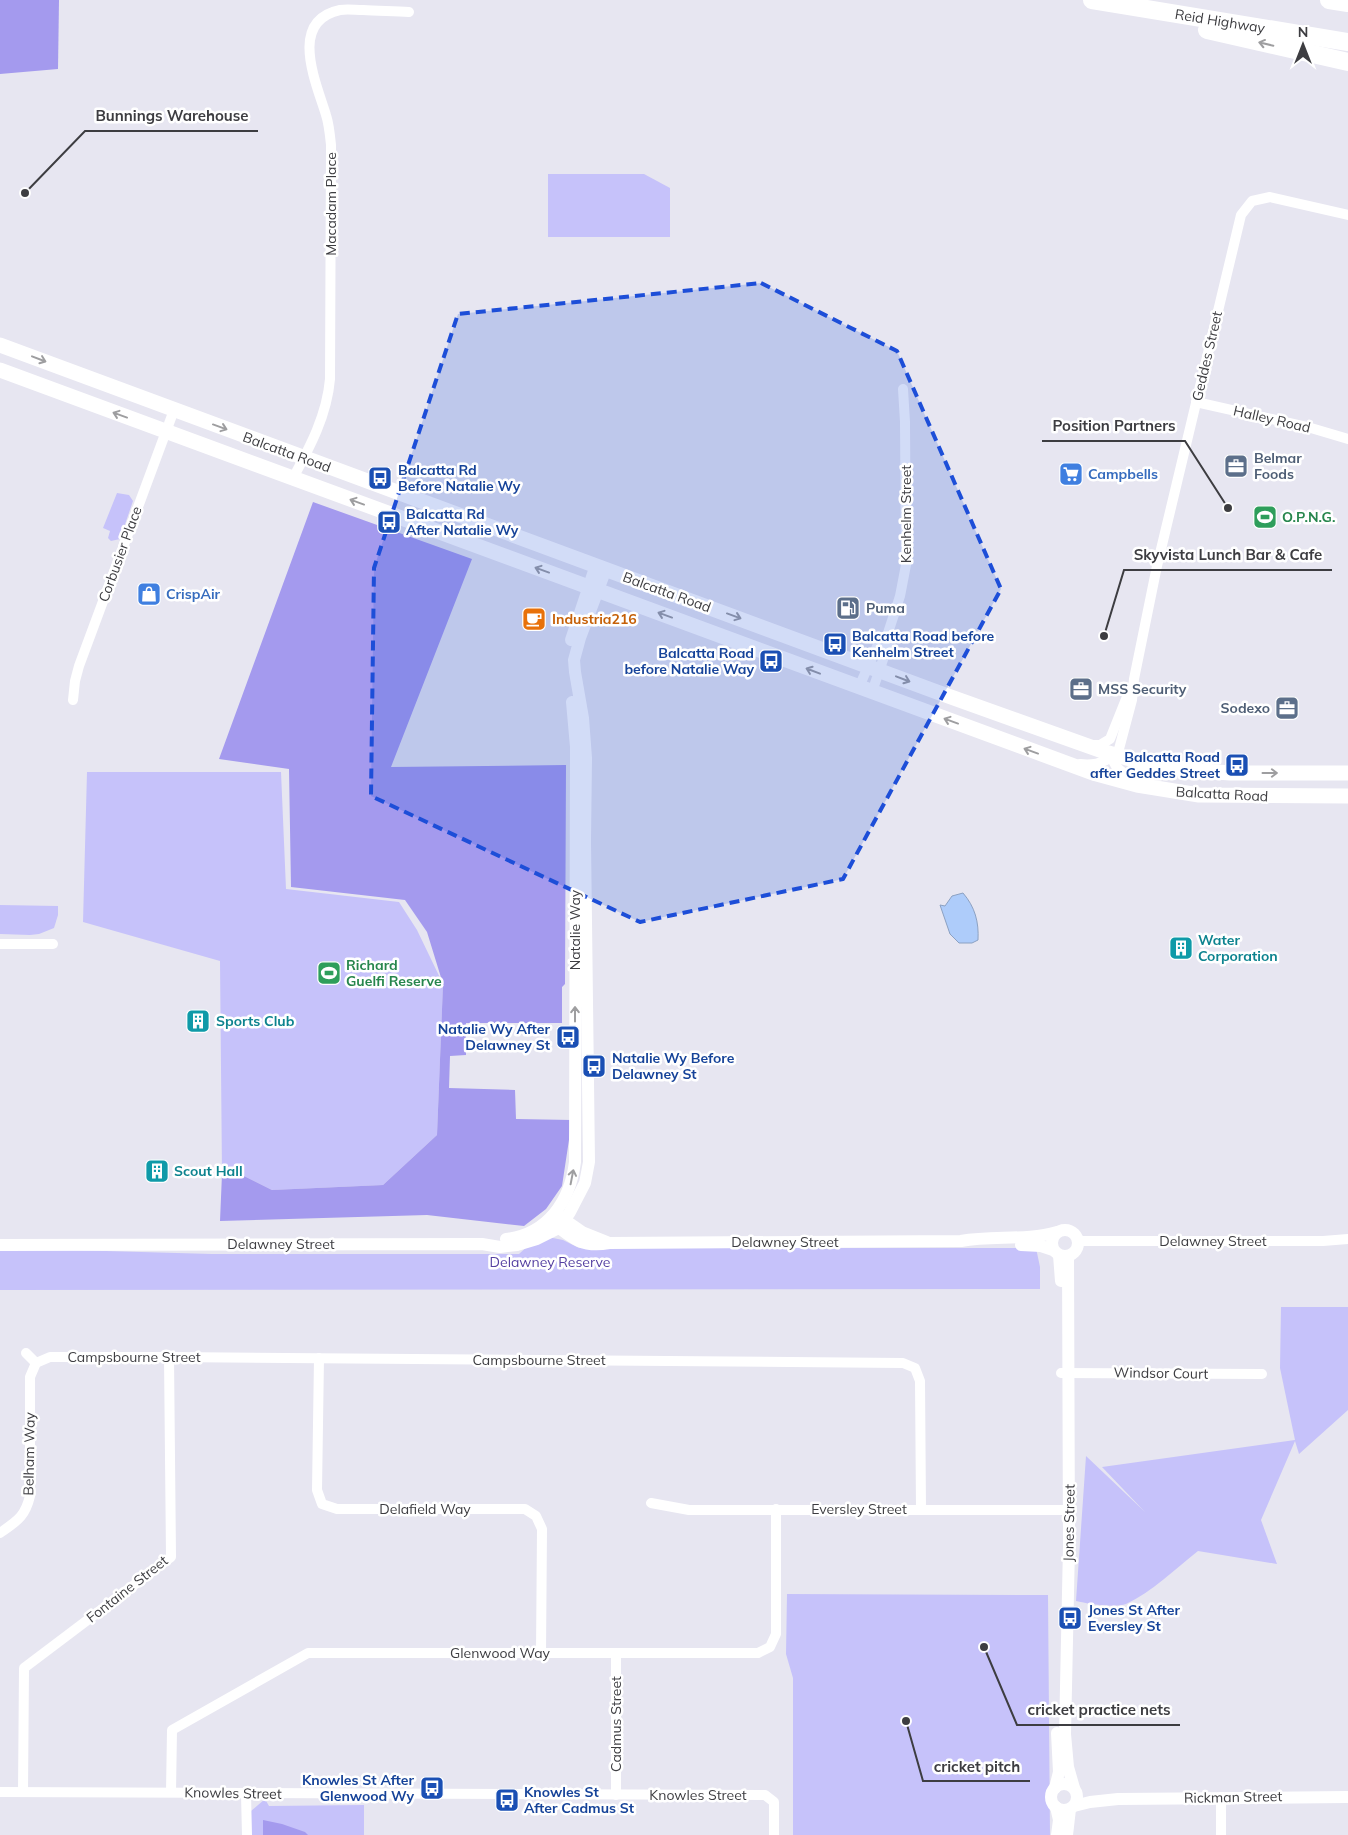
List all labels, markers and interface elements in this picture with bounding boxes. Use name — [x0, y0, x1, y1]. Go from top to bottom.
street label: Reid Highway — [1174, 5, 1267, 37]
north arrow — [1278, 20, 1328, 70]
text: N — [1298, 23, 1308, 41]
one-way arrow — [1259, 39, 1275, 48]
callout: Bunnings Warehouse — [85, 101, 258, 131]
text: Bunnings Warehouse — [95, 106, 249, 125]
street label: Macadam Place — [322, 152, 340, 256]
street label: Geddes Street — [1188, 309, 1226, 403]
one-way arrow — [30, 355, 46, 364]
street label: Halley Road — [1232, 401, 1312, 437]
one-way arrow — [113, 410, 128, 419]
callout: Position Partners — [1042, 411, 1185, 441]
text: Position Partners — [1052, 416, 1176, 435]
one-way arrow — [212, 423, 227, 432]
street label: Balcatta Road — [240, 428, 334, 476]
place label: Belmar Foods — [1254, 449, 1302, 483]
office icon: Belmar Foods — [1223, 453, 1249, 479]
place label: Balcatta Rd Before Natalie Wy — [398, 461, 521, 495]
supermarket icon: Campbells — [1058, 461, 1084, 487]
bus stop icon: Balcatta Rd Before Natalie Wy — [367, 465, 393, 491]
street label: Kenhelm Street — [897, 465, 915, 563]
place label: Campbells — [1088, 465, 1158, 483]
one-way arrow — [350, 497, 365, 506]
street label: Corbusier Place — [94, 504, 146, 604]
sports icon: O.P.N.G. — [1252, 504, 1278, 530]
place label: Balcatta Rd After Natalie Wy — [406, 505, 519, 539]
place label: O.P.N.G. — [1282, 508, 1335, 526]
bus stop icon: Balcatta Rd After Natalie Wy — [376, 509, 402, 535]
callout: Skyvista Lunch Bar & Cafe — [1124, 540, 1332, 570]
text: Skyvista Lunch Bar & Cafe — [1134, 545, 1322, 564]
one-way arrow — [535, 565, 551, 574]
street label: Balcatta Road — [620, 568, 714, 616]
shop icon: CrispAir — [136, 581, 162, 607]
place label: CrispAir — [166, 585, 221, 603]
fuel station icon: Puma — [835, 595, 861, 621]
place label: Puma — [866, 599, 905, 617]
cafe icon: Industria216 — [521, 606, 547, 632]
place label: Industria216 — [552, 610, 637, 628]
one-way arrow — [658, 610, 674, 619]
one-way arrow — [726, 612, 741, 621]
place label: Balcatta Road before Kenhelm Street — [852, 627, 995, 661]
bus stop icon: Balcatta Road before Kenhelm Street — [822, 631, 848, 657]
place label: Balcatta Road before Natalie Way — [624, 644, 754, 678]
bus stop icon: Balcatta Road before Natalie Way — [758, 648, 784, 674]
one-way arrow — [806, 666, 821, 675]
one-way arrow — [894, 675, 910, 684]
office icon: MSS Security — [1068, 676, 1094, 702]
place label: MSS Security — [1098, 680, 1187, 698]
office icon: Sodexo — [1274, 695, 1300, 721]
place label: Sodexo — [1221, 699, 1270, 717]
one-way arrow — [944, 716, 959, 725]
one-way arrow — [1024, 745, 1039, 755]
place label: Balcatta Road after Geddes Street — [1090, 748, 1221, 782]
bus stop icon: Balcatta Road after Geddes Street — [1224, 752, 1250, 778]
one-way arrow — [1262, 768, 1278, 778]
street label: Balcatta Road — [1175, 783, 1269, 805]
street label: Natalie Way — [566, 889, 584, 970]
place label: Water Corporation — [1198, 931, 1278, 965]
building icon: Water Corporation — [1168, 935, 1194, 961]
place label: Richard Guelfi Reserve — [346, 956, 442, 990]
sports icon: Richard Guelfi Reserve — [316, 960, 342, 986]
one-way arrow — [570, 1006, 580, 1022]
building icon: Sports Club — [185, 1008, 211, 1034]
place label: Sports Club — [216, 1012, 295, 1030]
place label: Natalie Wy After Delawney St — [438, 1020, 551, 1054]
bus stop icon: Natalie Wy After Delawney St — [555, 1024, 581, 1050]
place label: Natalie Wy Before Delawney St — [612, 1049, 735, 1083]
bus stop icon: Natalie Wy Before Delawney St — [581, 1053, 607, 1079]
building icon: Scout Hall — [144, 1158, 170, 1184]
place label: Scout Hall — [174, 1162, 243, 1180]
one-way arrow — [568, 1170, 578, 1186]
street label: Delawney Street — [1159, 1232, 1267, 1250]
street label: Delawney Street — [731, 1233, 839, 1251]
street label: Delawney Street — [227, 1235, 335, 1253]
park label: Delawney Reserve — [490, 1253, 610, 1271]
street label: Campsbourne Street — [67, 1348, 201, 1366]
street label: Campsbourne Street — [472, 1351, 606, 1369]
street label: Windsor Court — [1114, 1363, 1209, 1383]
street label: Belham Way — [19, 1412, 39, 1496]
street label: Jones Street — [1059, 1484, 1079, 1562]
street label: Delafield Way — [379, 1500, 471, 1518]
street label: Eversley Street — [811, 1500, 907, 1518]
street label: Fontaine Street — [83, 1551, 171, 1626]
place label: Jones St After Eversley St — [1088, 1601, 1180, 1635]
bus stop icon: Jones St After Eversley St — [1057, 1605, 1083, 1631]
street label: Glenwood Way — [450, 1644, 551, 1662]
street label: Cadmus Street — [607, 1676, 625, 1772]
callout: cricket practice nets — [1017, 1695, 1180, 1725]
text: cricket practice nets — [1028, 1700, 1170, 1719]
callout: cricket pitch — [923, 1751, 1030, 1781]
text: cricket pitch — [934, 1757, 1020, 1776]
place label: Knowles St After Glenwood Wy — [302, 1771, 414, 1805]
bus stop icon: Knowles St After Glenwood Wy — [419, 1775, 445, 1801]
street label: Knowles Street — [184, 1783, 282, 1803]
place label: Knowles St After Cadmus St — [524, 1783, 635, 1817]
street label: Knowles Street — [649, 1786, 747, 1804]
bus stop icon: Knowles St After Cadmus St — [494, 1787, 520, 1813]
street label: Rickman Street — [1184, 1787, 1282, 1807]

